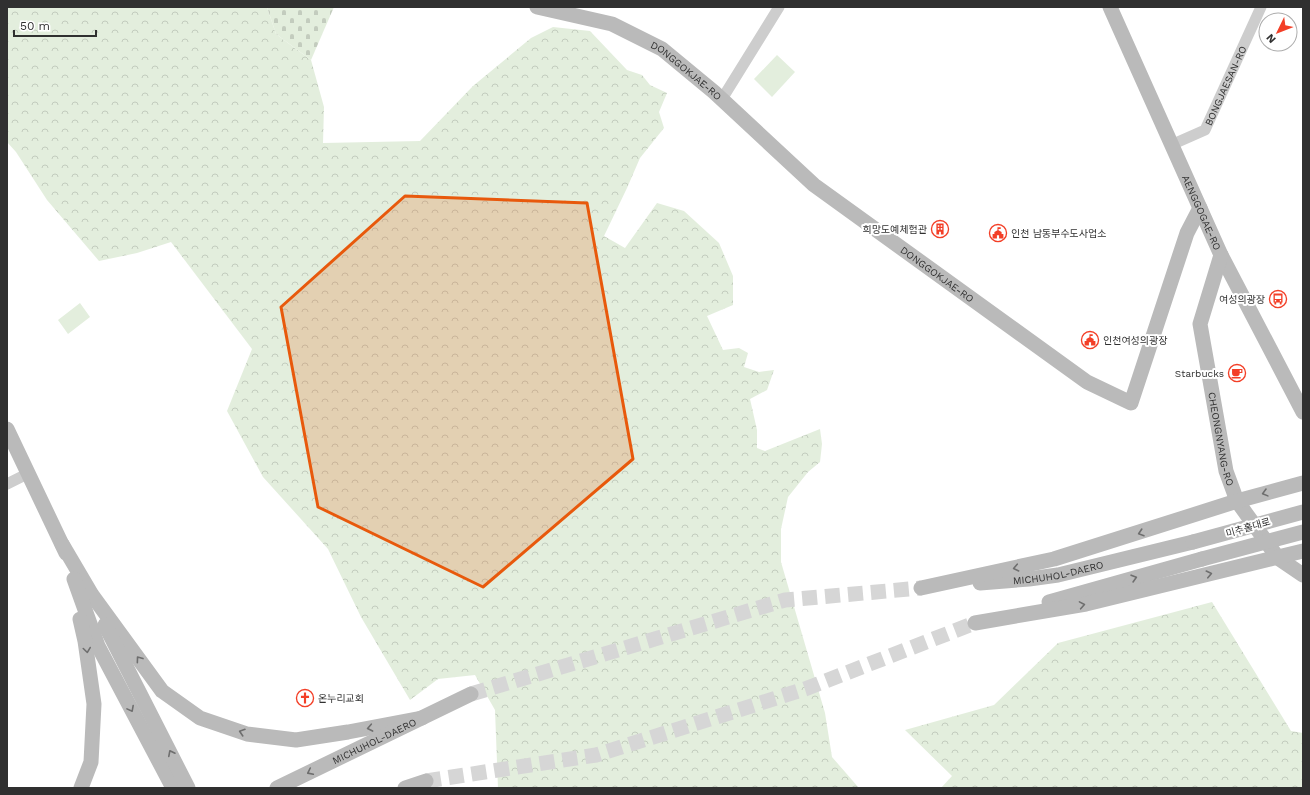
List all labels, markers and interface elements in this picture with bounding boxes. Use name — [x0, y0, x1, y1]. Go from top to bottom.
scale bar — [14, 12, 96, 38]
north arrow — [1258, 12, 1298, 52]
text: 50 m — [20, 19, 50, 33]
text: N — [1264, 31, 1279, 46]
street label: DONGGOKJAE-RO — [649, 39, 724, 102]
street label: BONGJAESAN-RO — [1203, 44, 1249, 127]
street label: AENGGOGAE-RO — [1180, 173, 1223, 252]
building icon: 희망도예체험관 — [930, 219, 950, 239]
public building icon: 인천 남동부수도사업소 — [988, 223, 1008, 243]
place label: 희망도예체험관 — [863, 224, 928, 235]
place label: 인천 남동부수도사업소 — [1011, 228, 1106, 239]
street label: DONGGOKJAE-RO — [898, 244, 976, 305]
bus stop icon: 여성의광장 — [1268, 289, 1288, 309]
place label: 여성의광장 — [1219, 294, 1265, 305]
public building icon: 인천여성의광장 — [1080, 330, 1100, 350]
place label: 인천여성의광장 — [1103, 335, 1167, 346]
cafe icon: Starbucks — [1227, 363, 1247, 383]
place label: Starbucks — [1175, 368, 1224, 379]
street label: CHEONGNYANG-RO — [1206, 391, 1236, 487]
one-way arrow — [1262, 489, 1269, 497]
street label: 미추홀대로 — [1225, 516, 1272, 539]
one-way arrow — [1138, 528, 1145, 536]
street label: MICHUHOL-DAERO — [1013, 559, 1105, 586]
one-way arrow — [1013, 563, 1019, 571]
one-way arrow — [1205, 571, 1212, 579]
one-way arrow — [1130, 575, 1137, 583]
one-way arrow — [1079, 601, 1085, 610]
one-way arrow — [82, 647, 91, 653]
one-way arrow — [136, 656, 144, 663]
church icon: 온누리교회 — [295, 688, 315, 708]
place label: 온누리교회 — [318, 693, 364, 704]
one-way arrow — [127, 704, 134, 712]
street label: MICHUHOL-DAERO — [331, 716, 418, 766]
one-way arrow — [367, 723, 373, 732]
one-way arrow — [238, 728, 245, 737]
one-way arrow — [168, 750, 175, 757]
one-way arrow — [307, 767, 314, 775]

